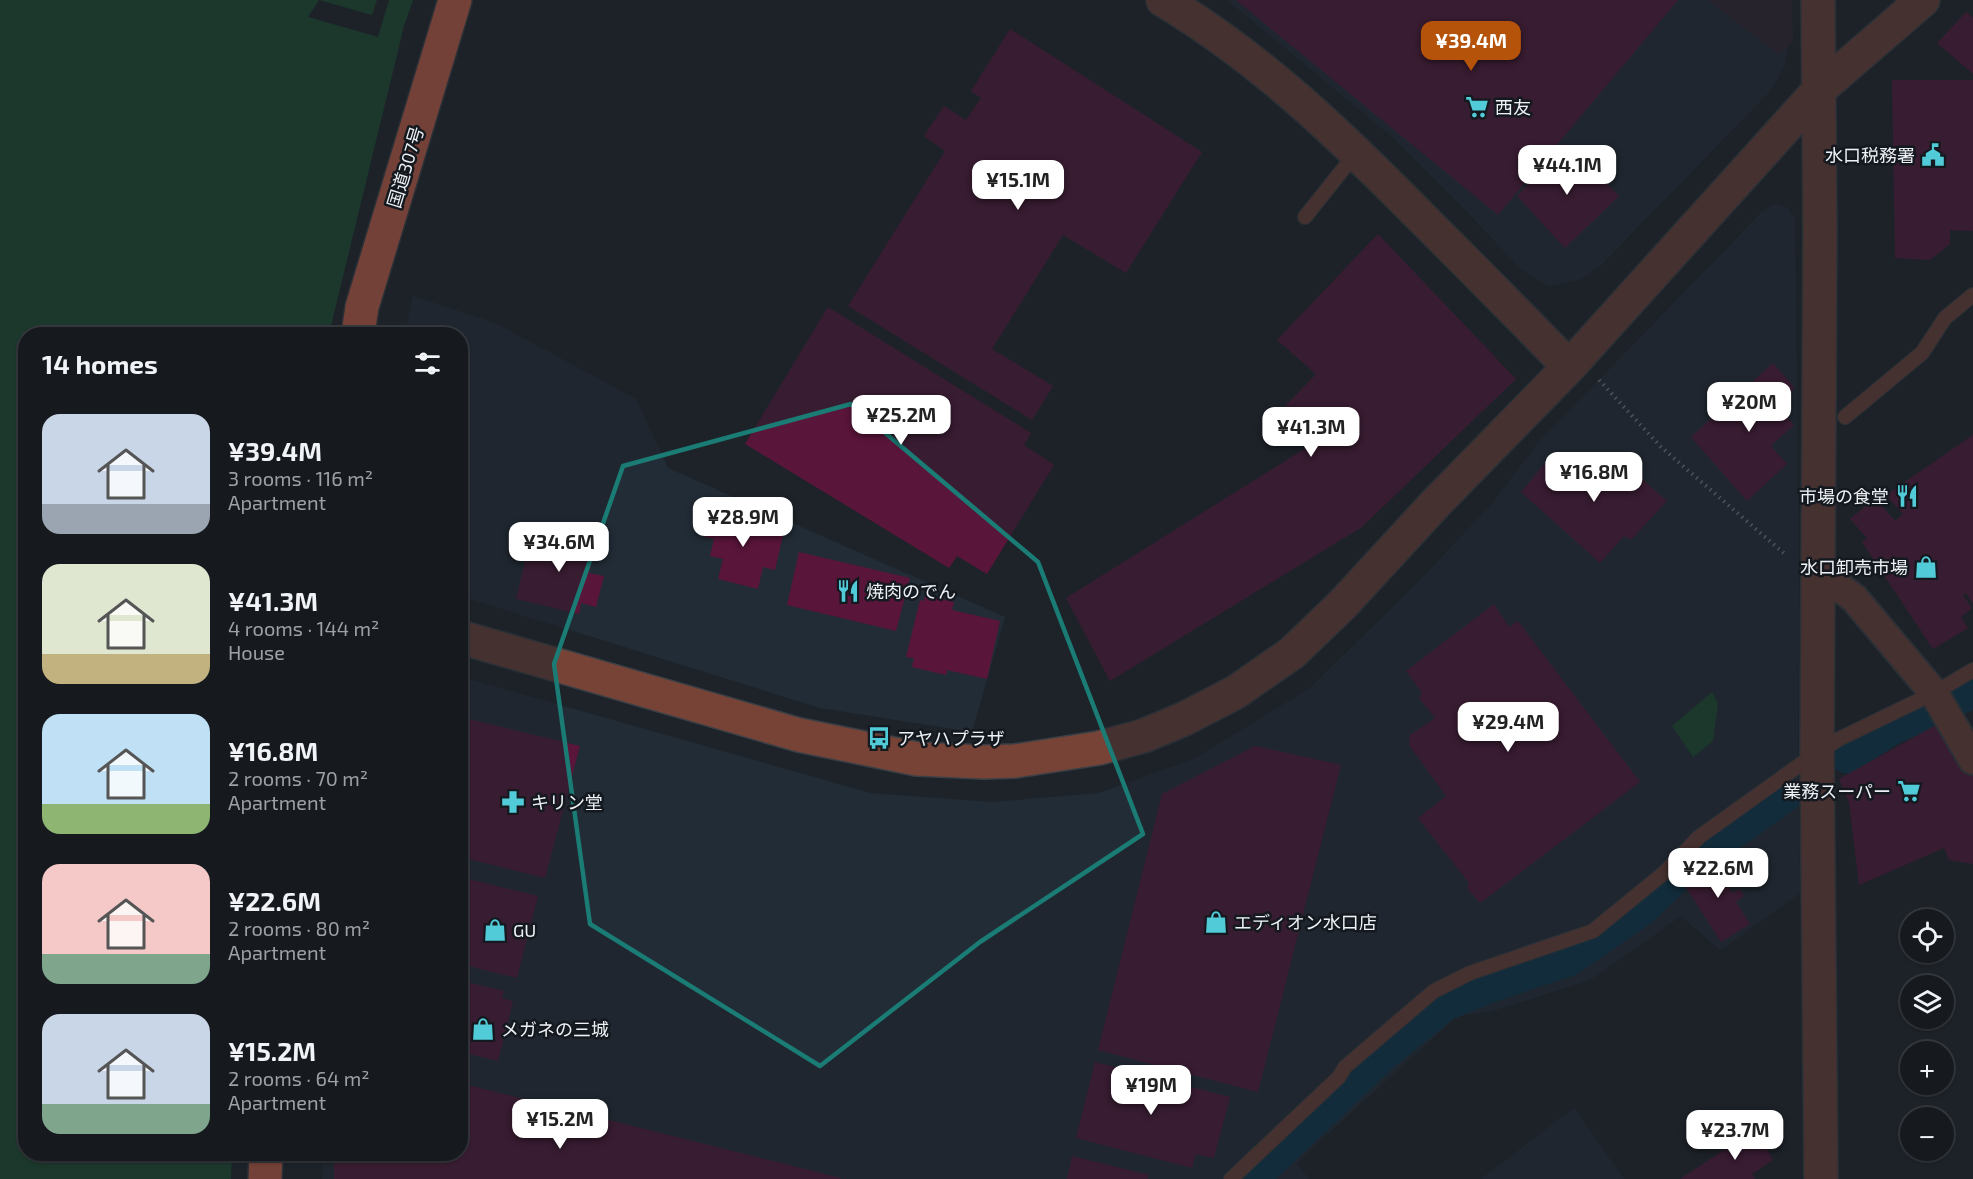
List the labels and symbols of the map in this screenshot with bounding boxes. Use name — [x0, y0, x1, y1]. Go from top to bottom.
pin: ¥39.4M — [1422, 21, 1520, 72]
supermarket icon: 西友 — [1464, 94, 1490, 120]
place label: 西友 — [1495, 96, 1531, 118]
street label: 国道307号 — [382, 124, 428, 210]
public building icon: 水口税務署 — [1920, 142, 1946, 168]
place label: 水口税務署 — [1825, 144, 1915, 166]
pin: ¥44.1M — [1518, 145, 1616, 196]
pin: ¥15.1M — [969, 160, 1067, 211]
pin: ¥20M — [1713, 382, 1785, 433]
pin: ¥25.2M — [852, 395, 950, 446]
pin: ¥41.3M — [1262, 407, 1360, 458]
pin: ¥16.8M — [1545, 452, 1643, 503]
restaurant icon: 市場の食堂 — [1894, 483, 1920, 509]
place label: 市場の食堂 — [1799, 485, 1889, 507]
pin: ¥28.9M — [694, 497, 792, 548]
pin: ¥34.6M — [510, 522, 608, 573]
shop icon: 水口卸売市場 — [1913, 554, 1939, 580]
place label: 水口卸売市場 — [1800, 556, 1908, 578]
restaurant icon: 焼肉のでん — [835, 578, 861, 604]
place label: 焼肉のでん — [866, 580, 956, 602]
pin: ¥29.4M — [1459, 702, 1557, 753]
bus stop icon: アヤハプラザ — [866, 725, 892, 751]
place label: アヤハプラザ — [897, 727, 1005, 749]
supermarket icon: 業務スーパー — [1896, 778, 1922, 804]
place label: 業務スーパー — [1783, 780, 1891, 802]
pharmacy icon: キリン堂 — [500, 789, 526, 815]
place label: キリン堂 — [531, 791, 603, 813]
pin: ¥22.6M — [1669, 848, 1767, 899]
shop icon: エディオン水口店 — [1203, 909, 1229, 935]
place label: エディオン水口店 — [1234, 911, 1377, 933]
shop icon: GU — [482, 917, 508, 943]
place label: GU — [513, 919, 536, 941]
shop icon: メガネの三城 — [470, 1016, 496, 1042]
place label: メガネの三城 — [501, 1018, 609, 1040]
pin: ¥19M — [1115, 1065, 1187, 1116]
pin: ¥15.2M — [511, 1099, 609, 1150]
pin: ¥23.7M — [1686, 1110, 1784, 1161]

